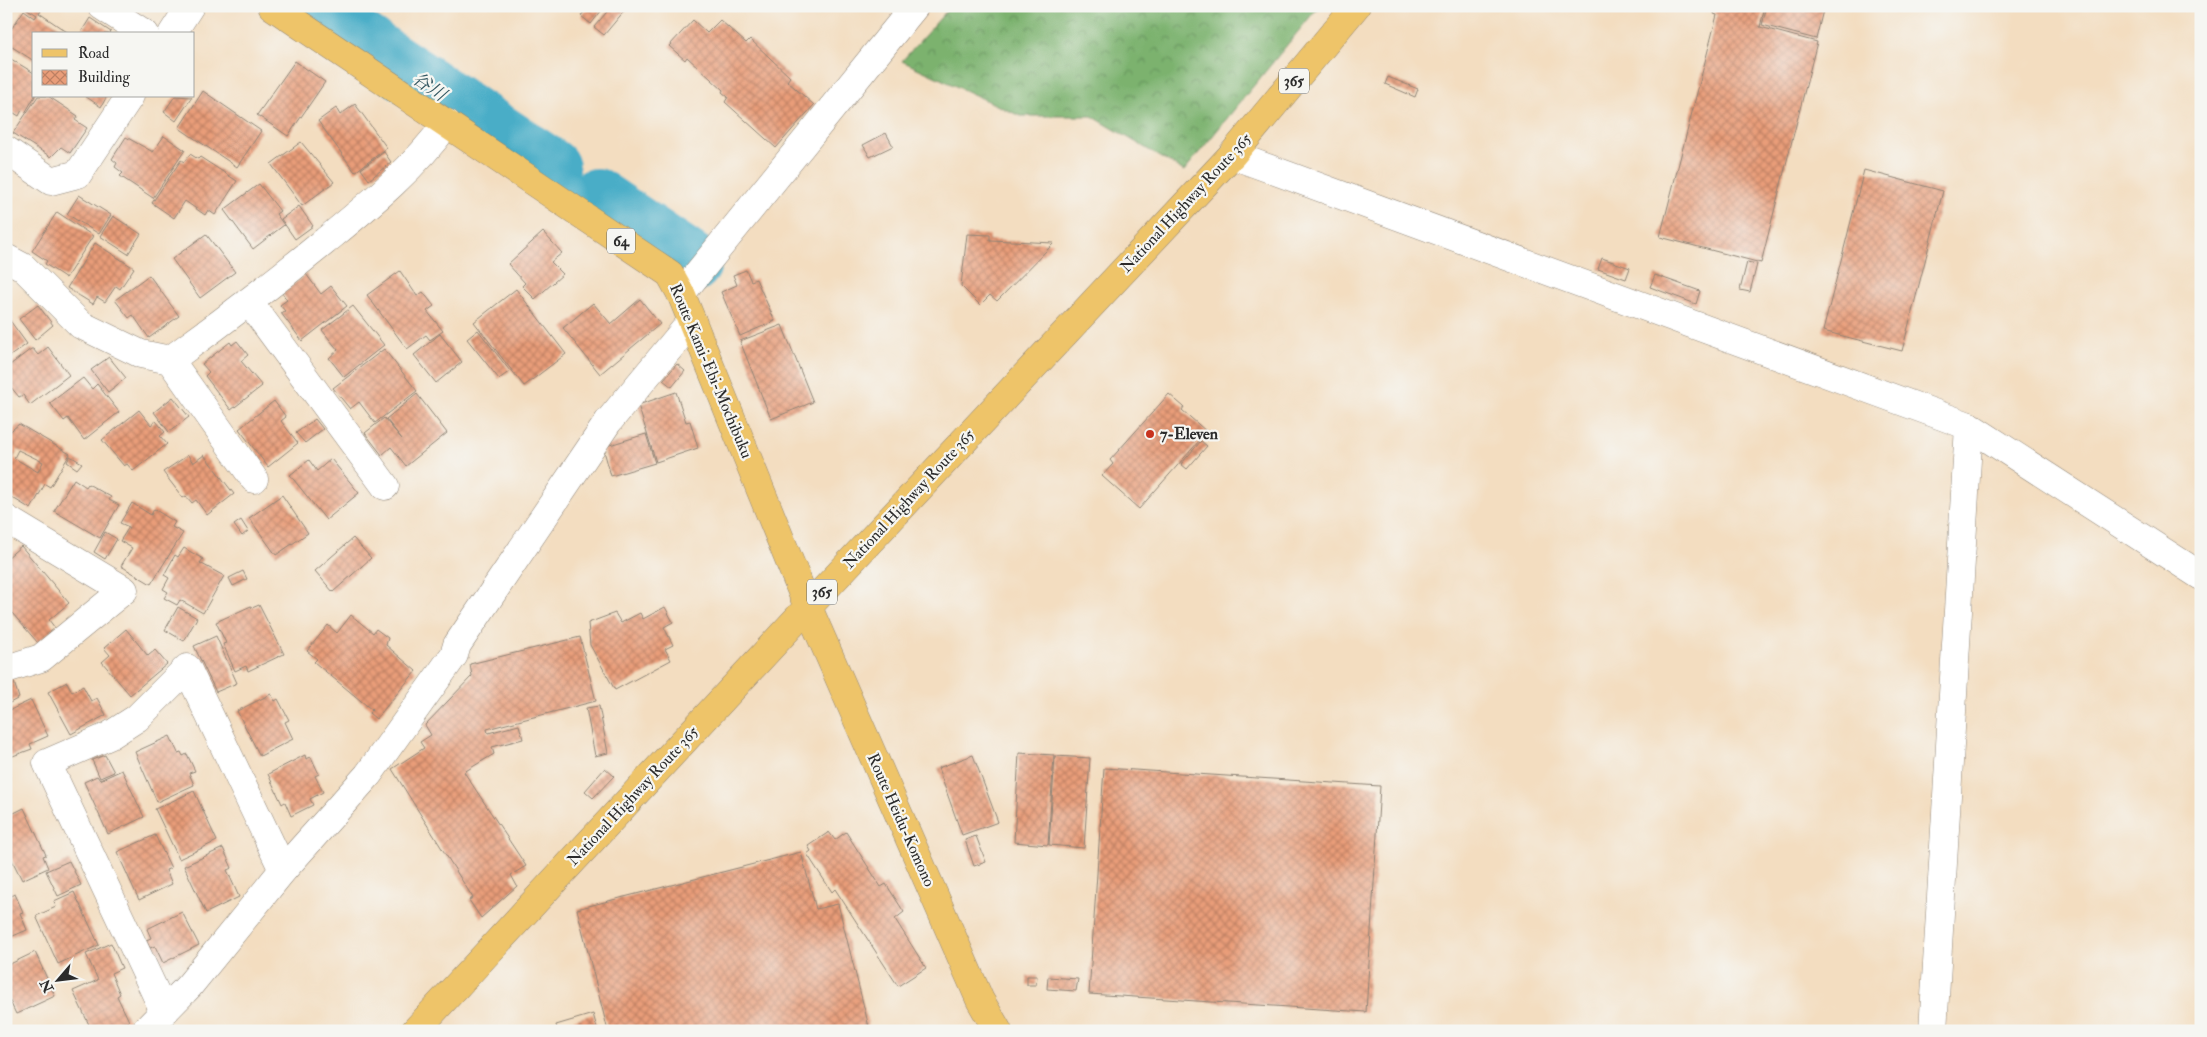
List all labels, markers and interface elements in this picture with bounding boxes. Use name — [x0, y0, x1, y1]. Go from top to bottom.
legend — [32, 32, 195, 98]
text: Road — [78, 44, 110, 63]
water label: 谷川 — [408, 67, 452, 108]
text: Building — [78, 68, 130, 87]
road number: 365 — [1279, 68, 1309, 94]
street label: National Highway Route 365 — [1116, 129, 1256, 277]
road number: 64 — [607, 228, 635, 254]
street label: Route Kami-Ebi-Mochibuku — [665, 281, 757, 461]
place label: 7-Eleven — [1160, 424, 1219, 444]
street label: National Highway Route 365 — [839, 425, 979, 573]
marker: 7-Eleven — [1144, 428, 1156, 440]
road number: 365 — [807, 580, 837, 604]
street label: National Highway Route 365 — [563, 722, 703, 870]
street label: Route Heidu-Komono — [863, 750, 939, 890]
north arrow — [32, 954, 82, 1004]
text: N — [36, 976, 58, 996]

